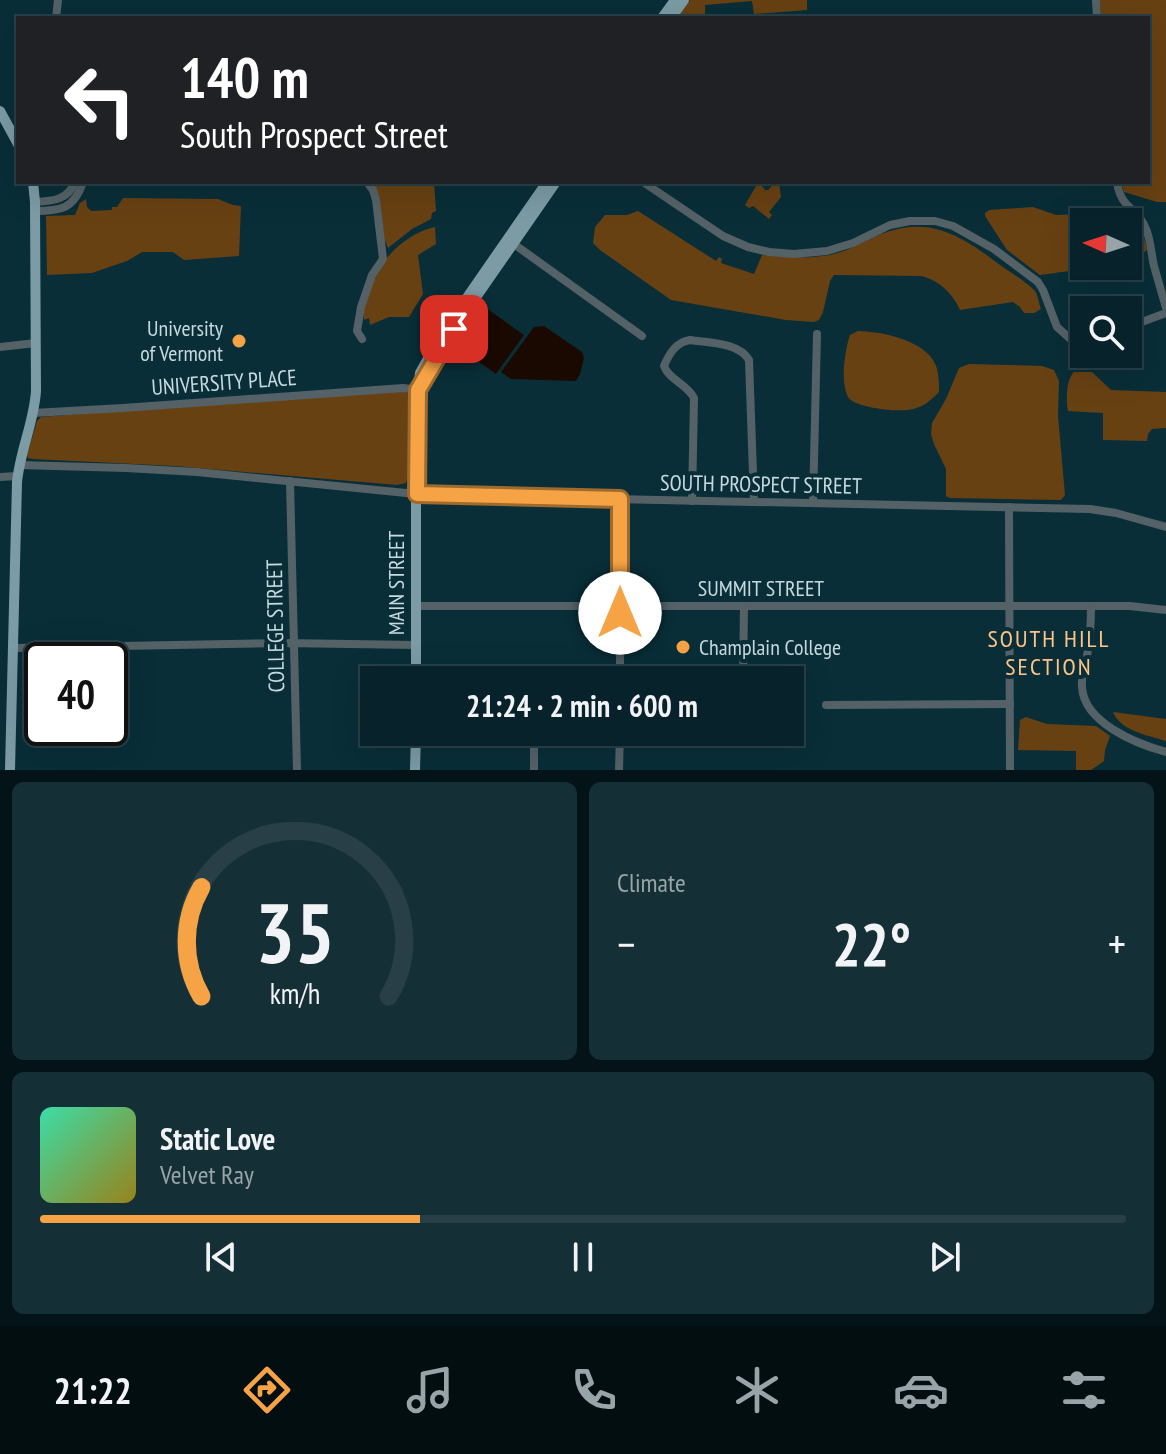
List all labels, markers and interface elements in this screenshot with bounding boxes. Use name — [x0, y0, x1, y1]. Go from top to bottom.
text: 140 m — [180, 41, 309, 113]
icon: left — [48, 48, 152, 152]
text: South Prospect Street — [180, 111, 448, 158]
north arrow — [1070, 208, 1142, 280]
map controls — [1070, 208, 1142, 368]
pin — [420, 295, 488, 363]
button: search — [1070, 296, 1142, 368]
icon: arrive — [432, 307, 476, 351]
place label: University of Vermont — [140, 314, 224, 367]
marker: University of Vermont — [230, 332, 248, 350]
street label: UNIVERSITY PLACE — [150, 363, 298, 401]
street label: SOUTH PROSPECT STREET — [660, 468, 862, 500]
street label: MAIN STREET — [382, 531, 410, 635]
street label: COLLEGE STREET — [260, 559, 290, 693]
position arrow — [578, 571, 662, 655]
street label: SUMMIT STREET — [698, 574, 824, 602]
district label: SOUTH HILL SECTION — [987, 623, 1111, 682]
place label: Champlain College — [699, 633, 841, 661]
marker: Champlain College — [674, 638, 692, 656]
speed limit sign: 40 — [24, 642, 128, 746]
text: 21:24 · 2 min · 600 m — [466, 686, 698, 725]
text: Climate — [617, 866, 686, 899]
text: 35 — [255, 878, 334, 986]
text: 22° — [832, 905, 911, 983]
text: − — [617, 915, 635, 972]
text: + — [1108, 915, 1126, 972]
text: km/h — [269, 975, 320, 1012]
text: Static Love — [160, 1119, 275, 1158]
text: Velvet Ray — [160, 1158, 254, 1191]
icon: previous — [199, 1235, 243, 1279]
icon: pause — [561, 1235, 605, 1279]
icon: next — [923, 1235, 967, 1279]
icon: directions — [239, 1362, 295, 1418]
icon: music — [402, 1362, 458, 1418]
icon: phone — [566, 1362, 622, 1418]
icon: climate — [729, 1362, 785, 1418]
icon: car — [893, 1362, 949, 1418]
icon: filters — [1056, 1362, 1112, 1418]
text: 21:22 — [54, 1367, 132, 1414]

